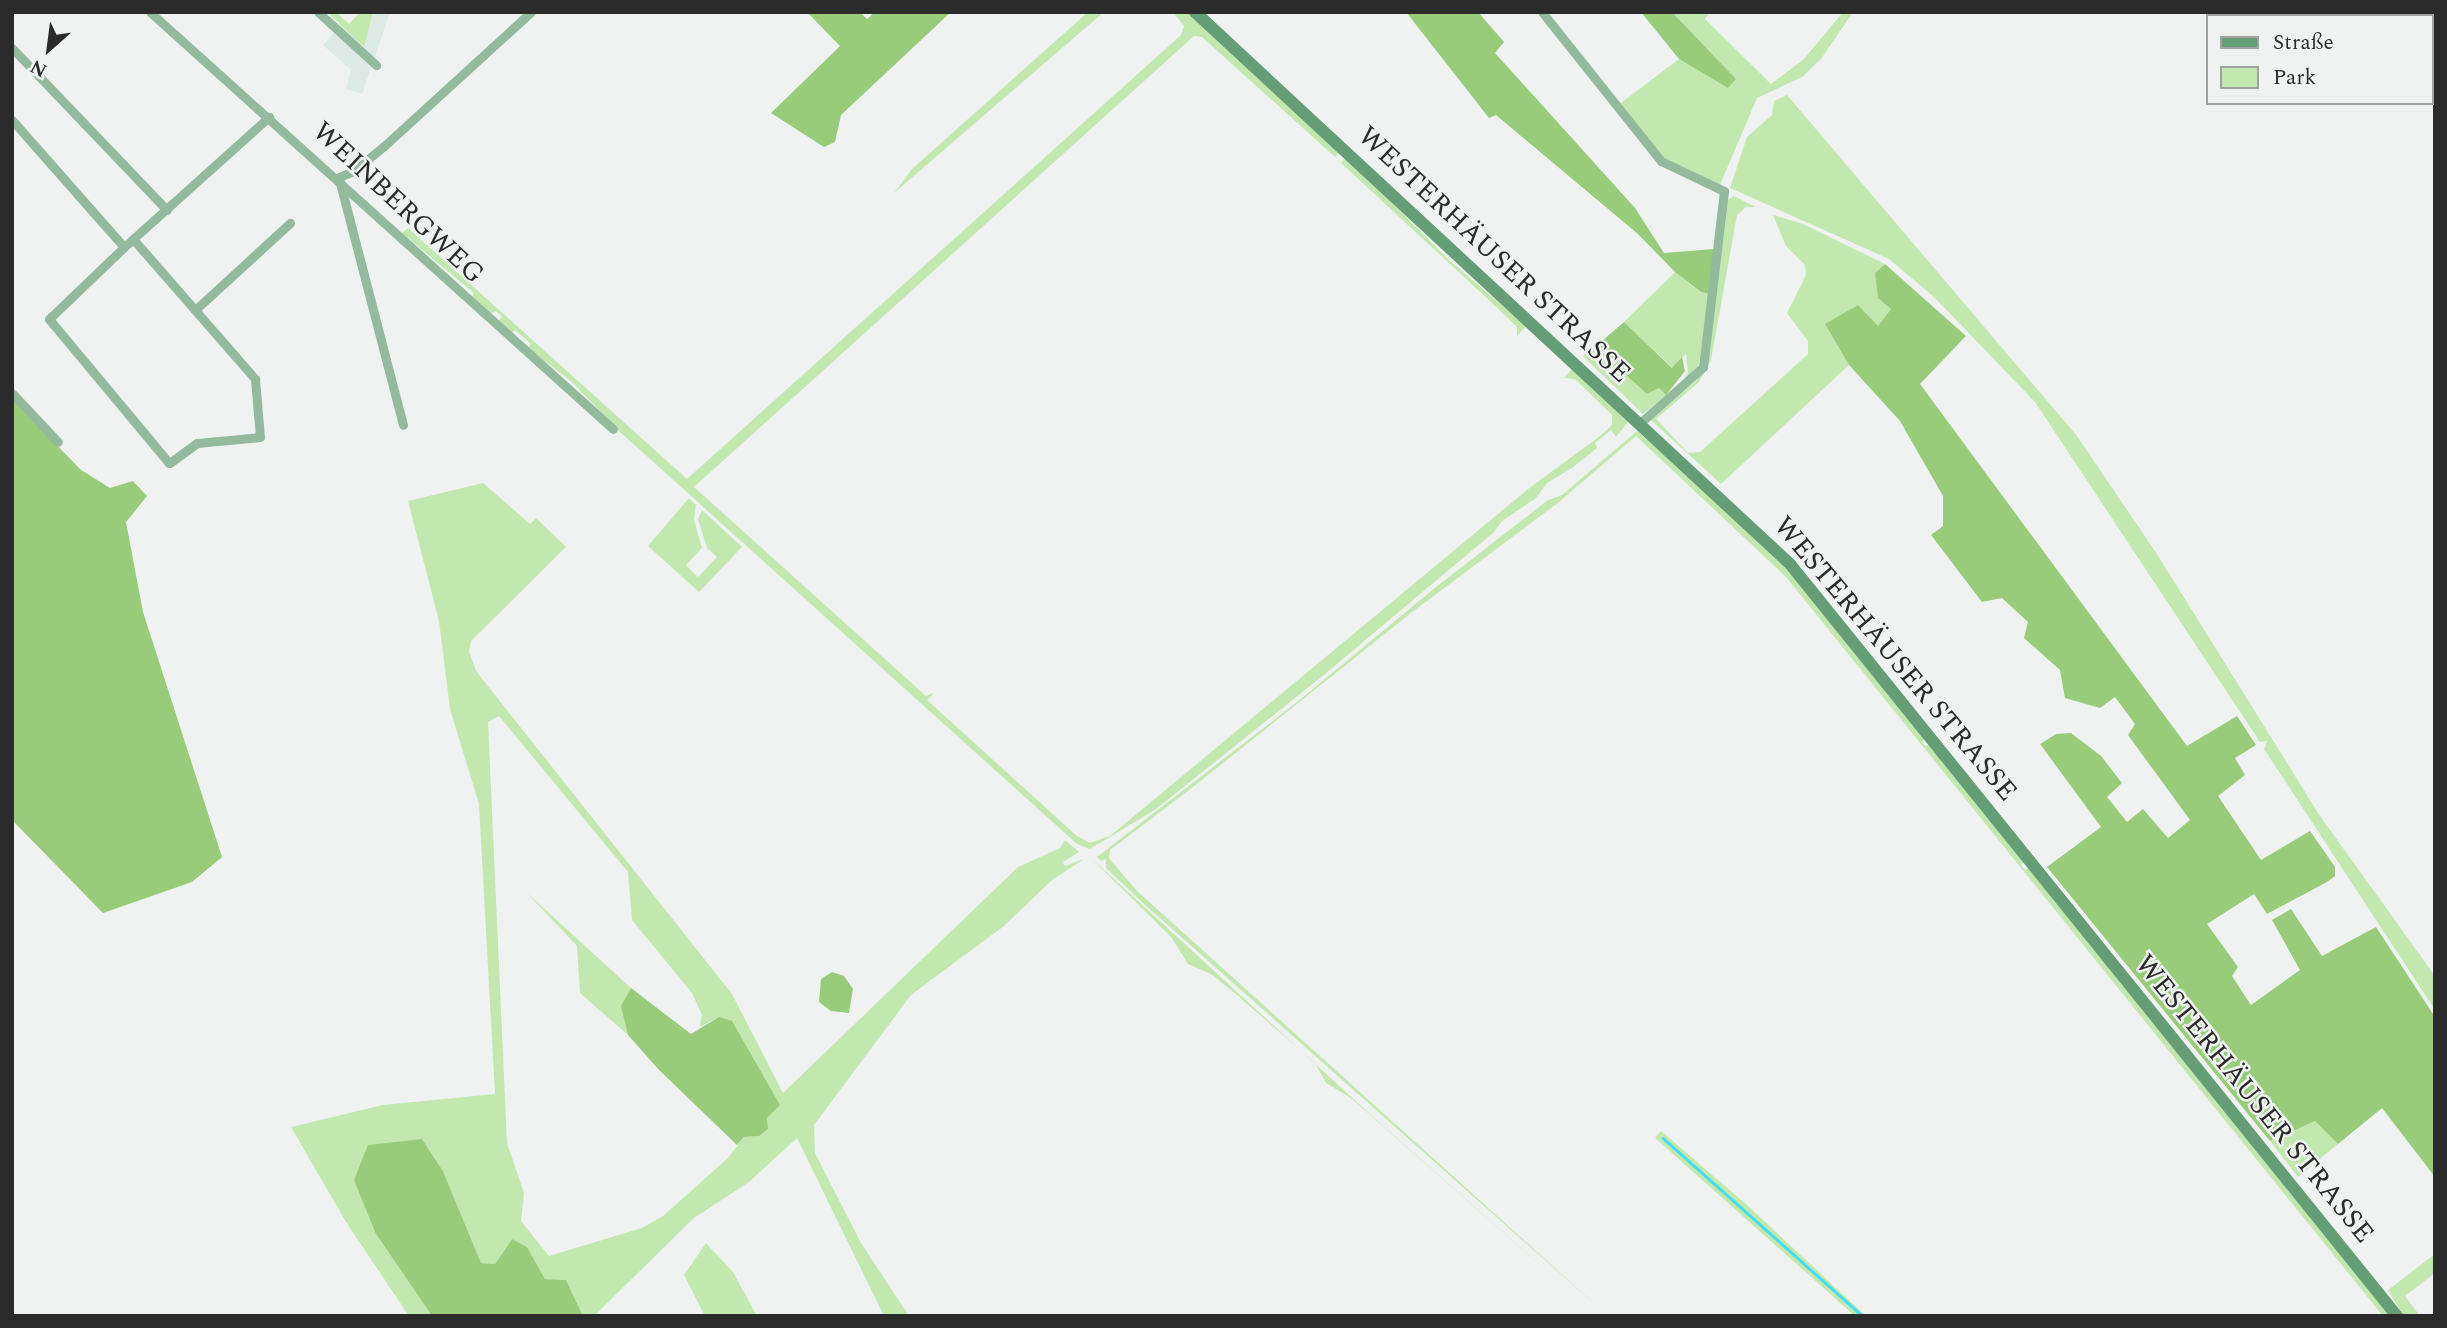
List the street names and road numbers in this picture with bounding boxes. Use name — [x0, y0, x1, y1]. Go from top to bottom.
street label: WEINBERGWEG — [305, 115, 491, 291]
street label: WESTERHÄUSER STRASSE — [1350, 120, 1638, 390]
street label: WESTERHÄUSER STRASSE — [1766, 510, 2024, 808]
street label: WESTERHÄUSER STRASSE — [2127, 948, 2381, 1250]

